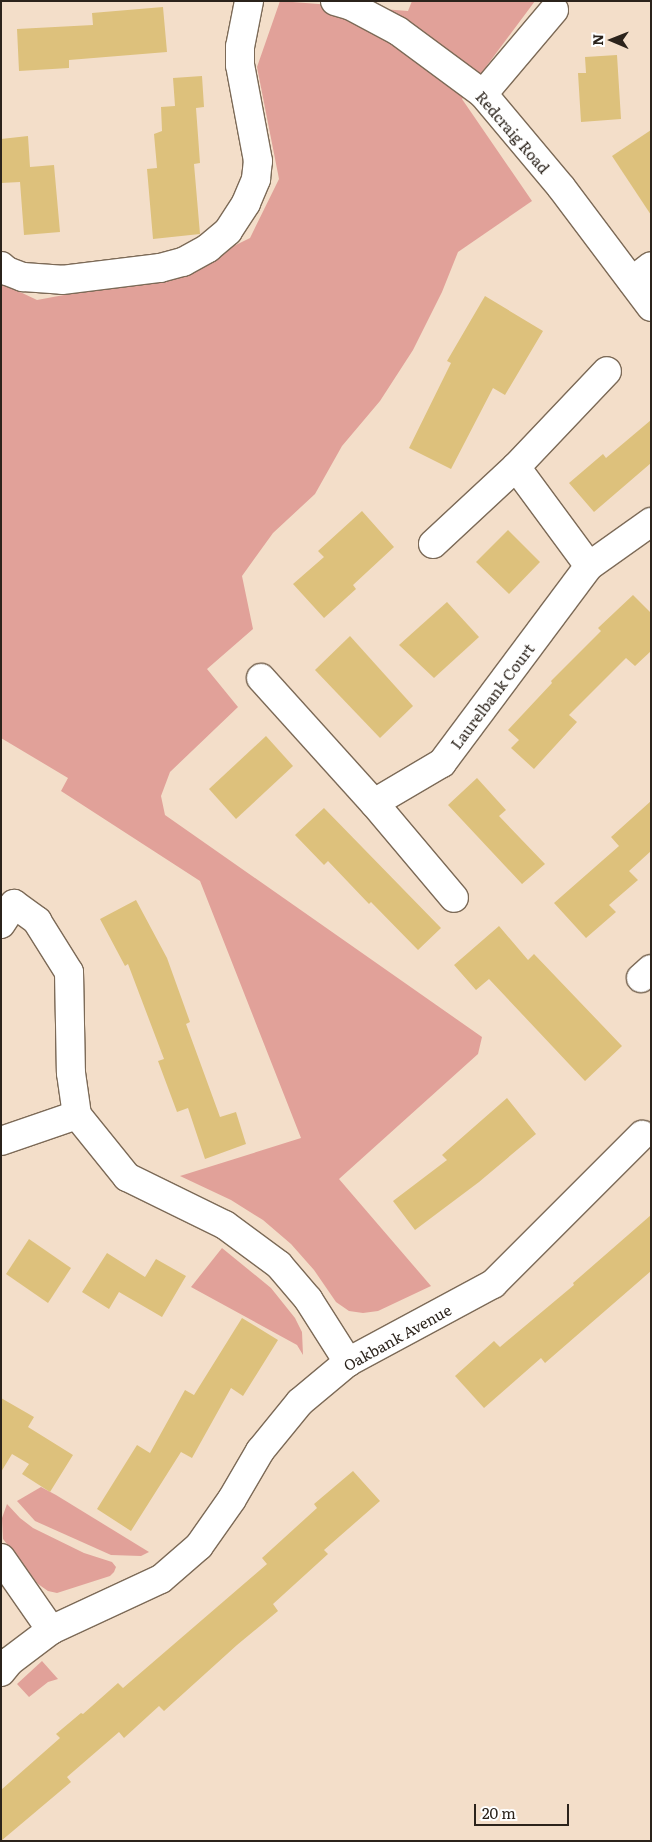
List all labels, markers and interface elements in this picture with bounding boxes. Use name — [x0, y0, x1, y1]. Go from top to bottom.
north arrow — [587, 15, 637, 65]
text: N — [587, 34, 607, 46]
street label: Redcraig Road — [473, 87, 553, 177]
street label: Laurelbank Court — [447, 640, 537, 752]
street label: Oakbank Avenue — [340, 1300, 454, 1374]
scale bar — [477, 1794, 572, 1826]
text: 20 m — [482, 1801, 516, 1824]

